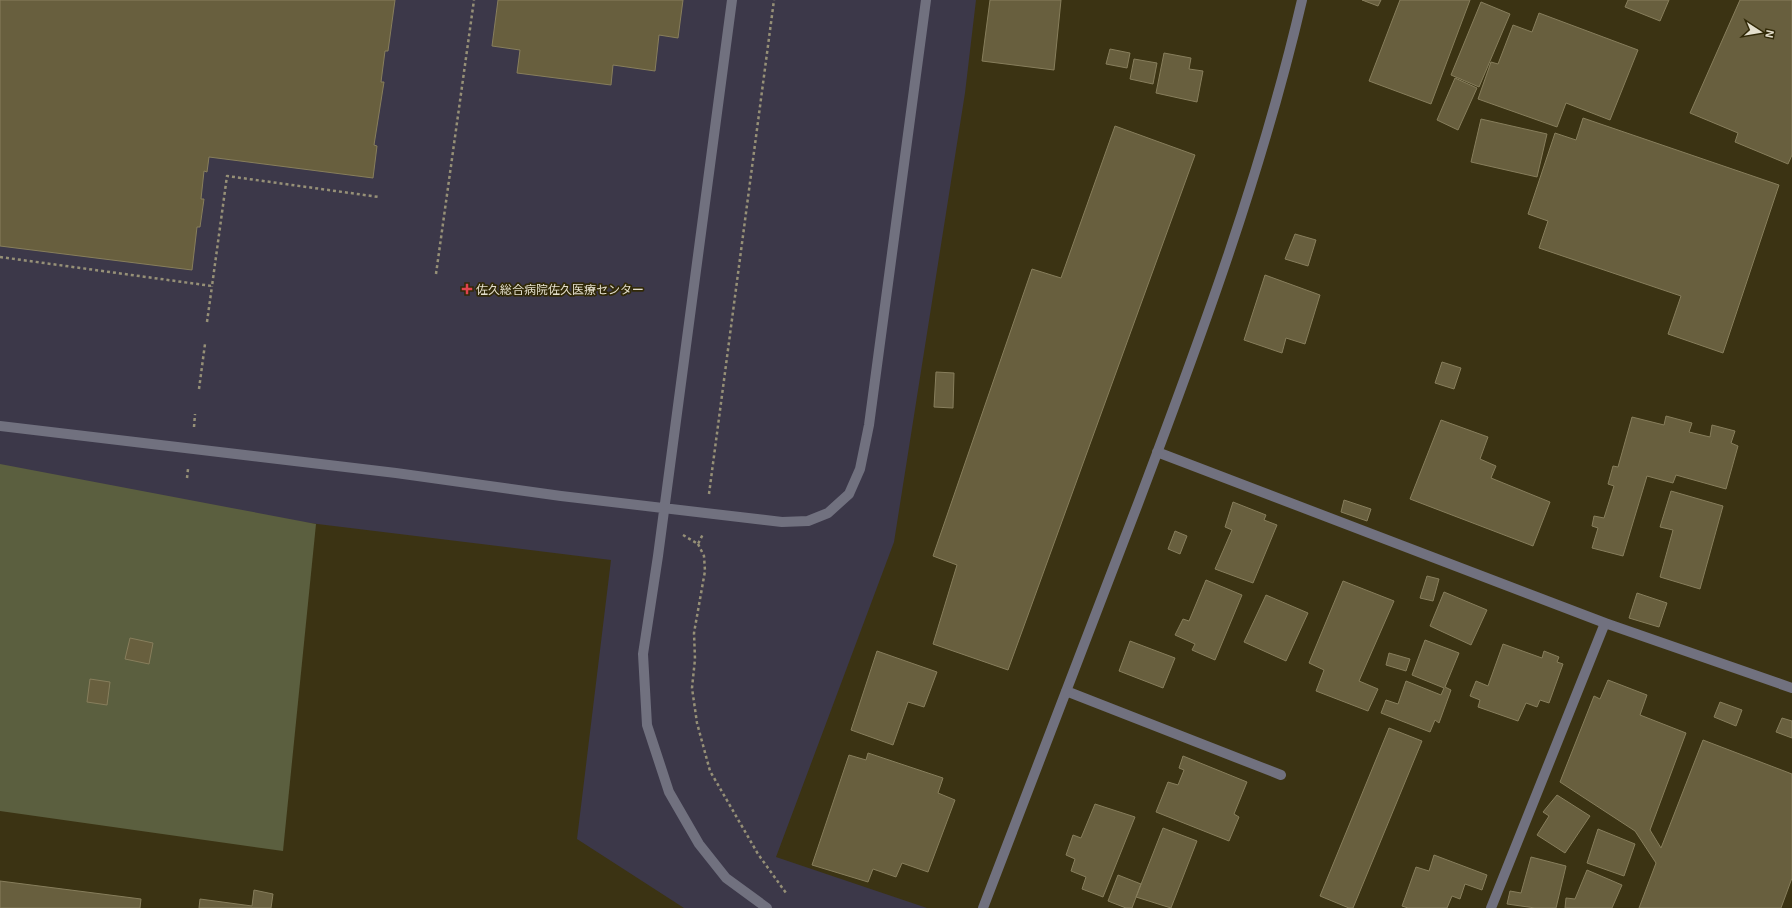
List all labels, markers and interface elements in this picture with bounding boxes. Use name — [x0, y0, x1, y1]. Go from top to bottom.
north arrow — [1740, 12, 1780, 52]
text: N — [1763, 29, 1777, 39]
place label: 佐久総合病院佐久医療センター — [476, 282, 644, 296]
marker: 佐久総合病院佐久医療センター — [461, 283, 473, 295]

